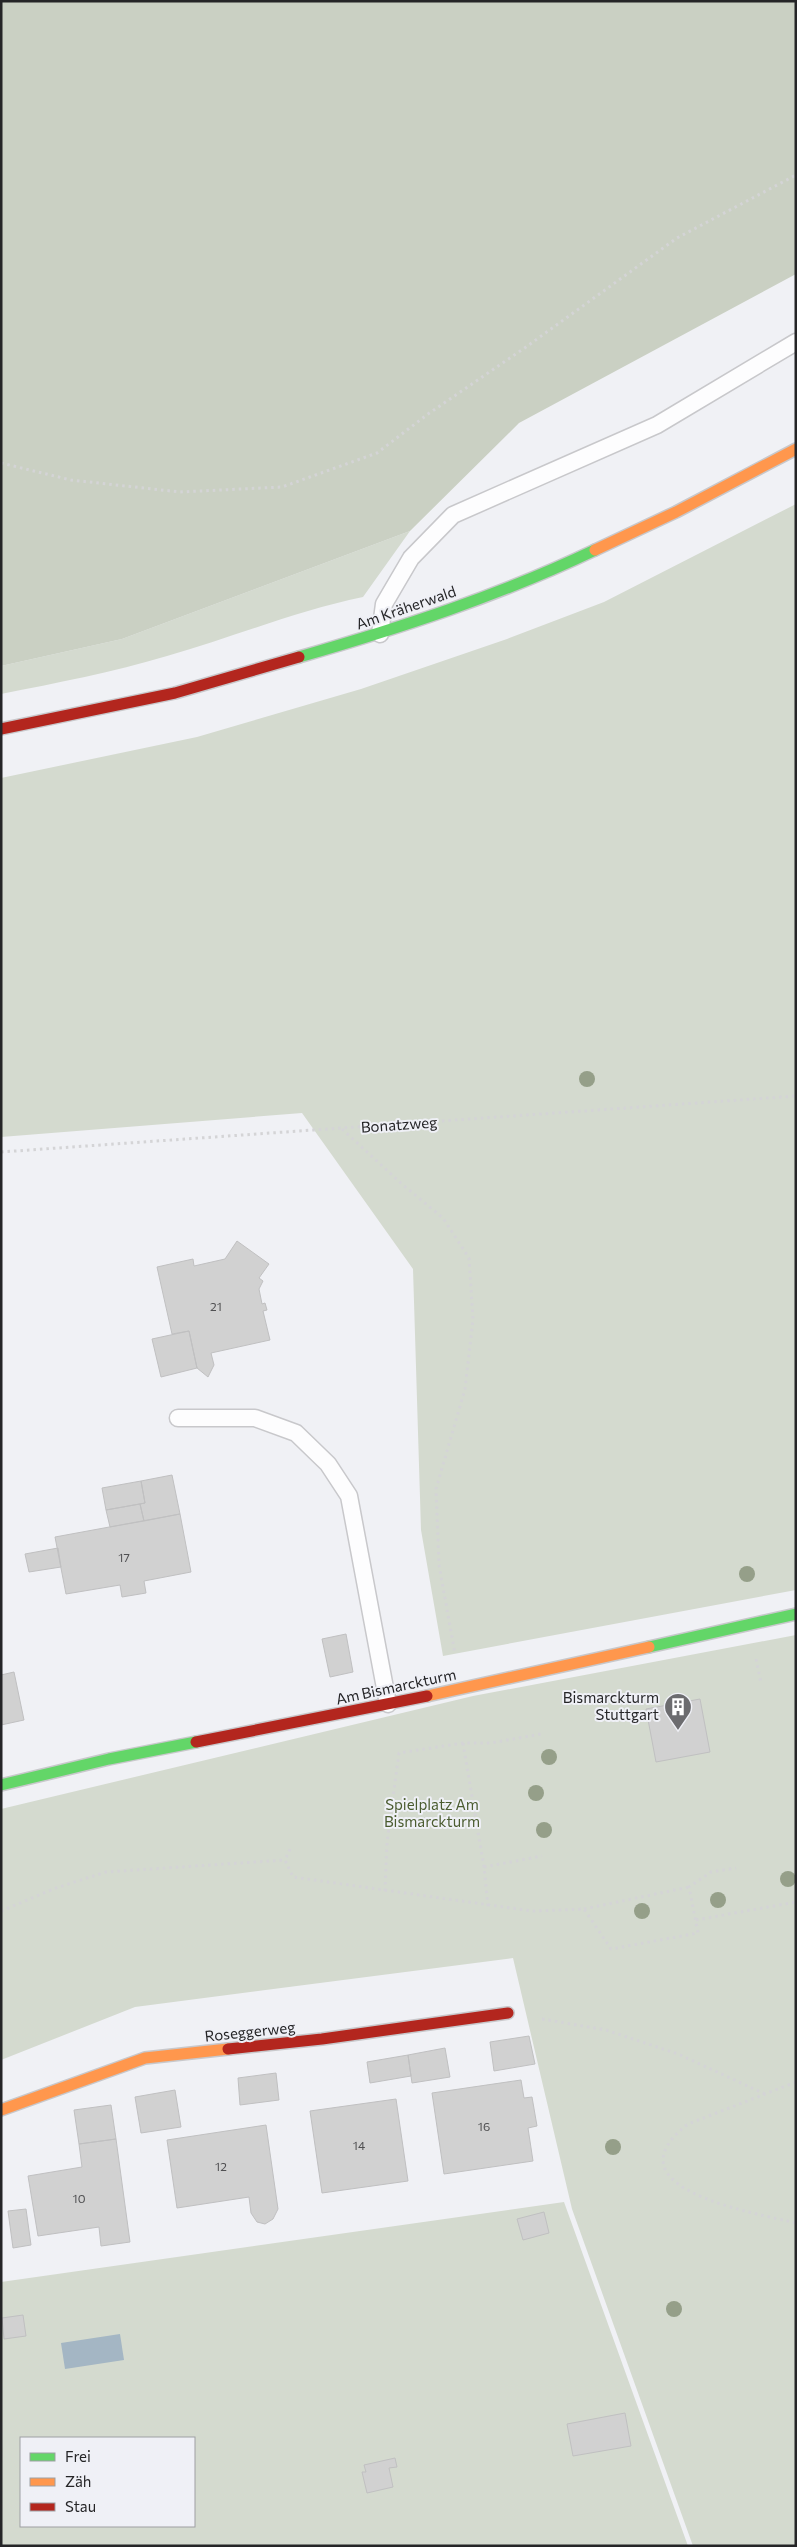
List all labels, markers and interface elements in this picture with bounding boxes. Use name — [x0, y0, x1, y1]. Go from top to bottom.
street label: Am Kräherwald — [353, 582, 458, 633]
street label: Bonatzweg — [360, 1112, 438, 1136]
house number: 21 — [210, 1299, 222, 1313]
house number: 17 — [118, 1550, 130, 1564]
street label: Am Bismarckturm — [334, 1664, 458, 1708]
place label: Bismarckturm Stuttgart — [563, 1688, 659, 1723]
building icon: Bismarckturm Stuttgart — [663, 1692, 693, 1731]
park label: Spielplatz Am Bismarckturm — [384, 1795, 480, 1830]
street label: Roseggerweg — [204, 2017, 296, 2045]
house number: 16 — [478, 2119, 490, 2133]
house number: 14 — [353, 2138, 365, 2152]
house number: 12 — [215, 2159, 227, 2173]
house number: 10 — [73, 2191, 86, 2205]
legend — [20, 2437, 195, 2527]
text: Frei — [65, 2447, 91, 2465]
text: Zäh — [65, 2472, 91, 2490]
text: Stau — [65, 2497, 96, 2515]

